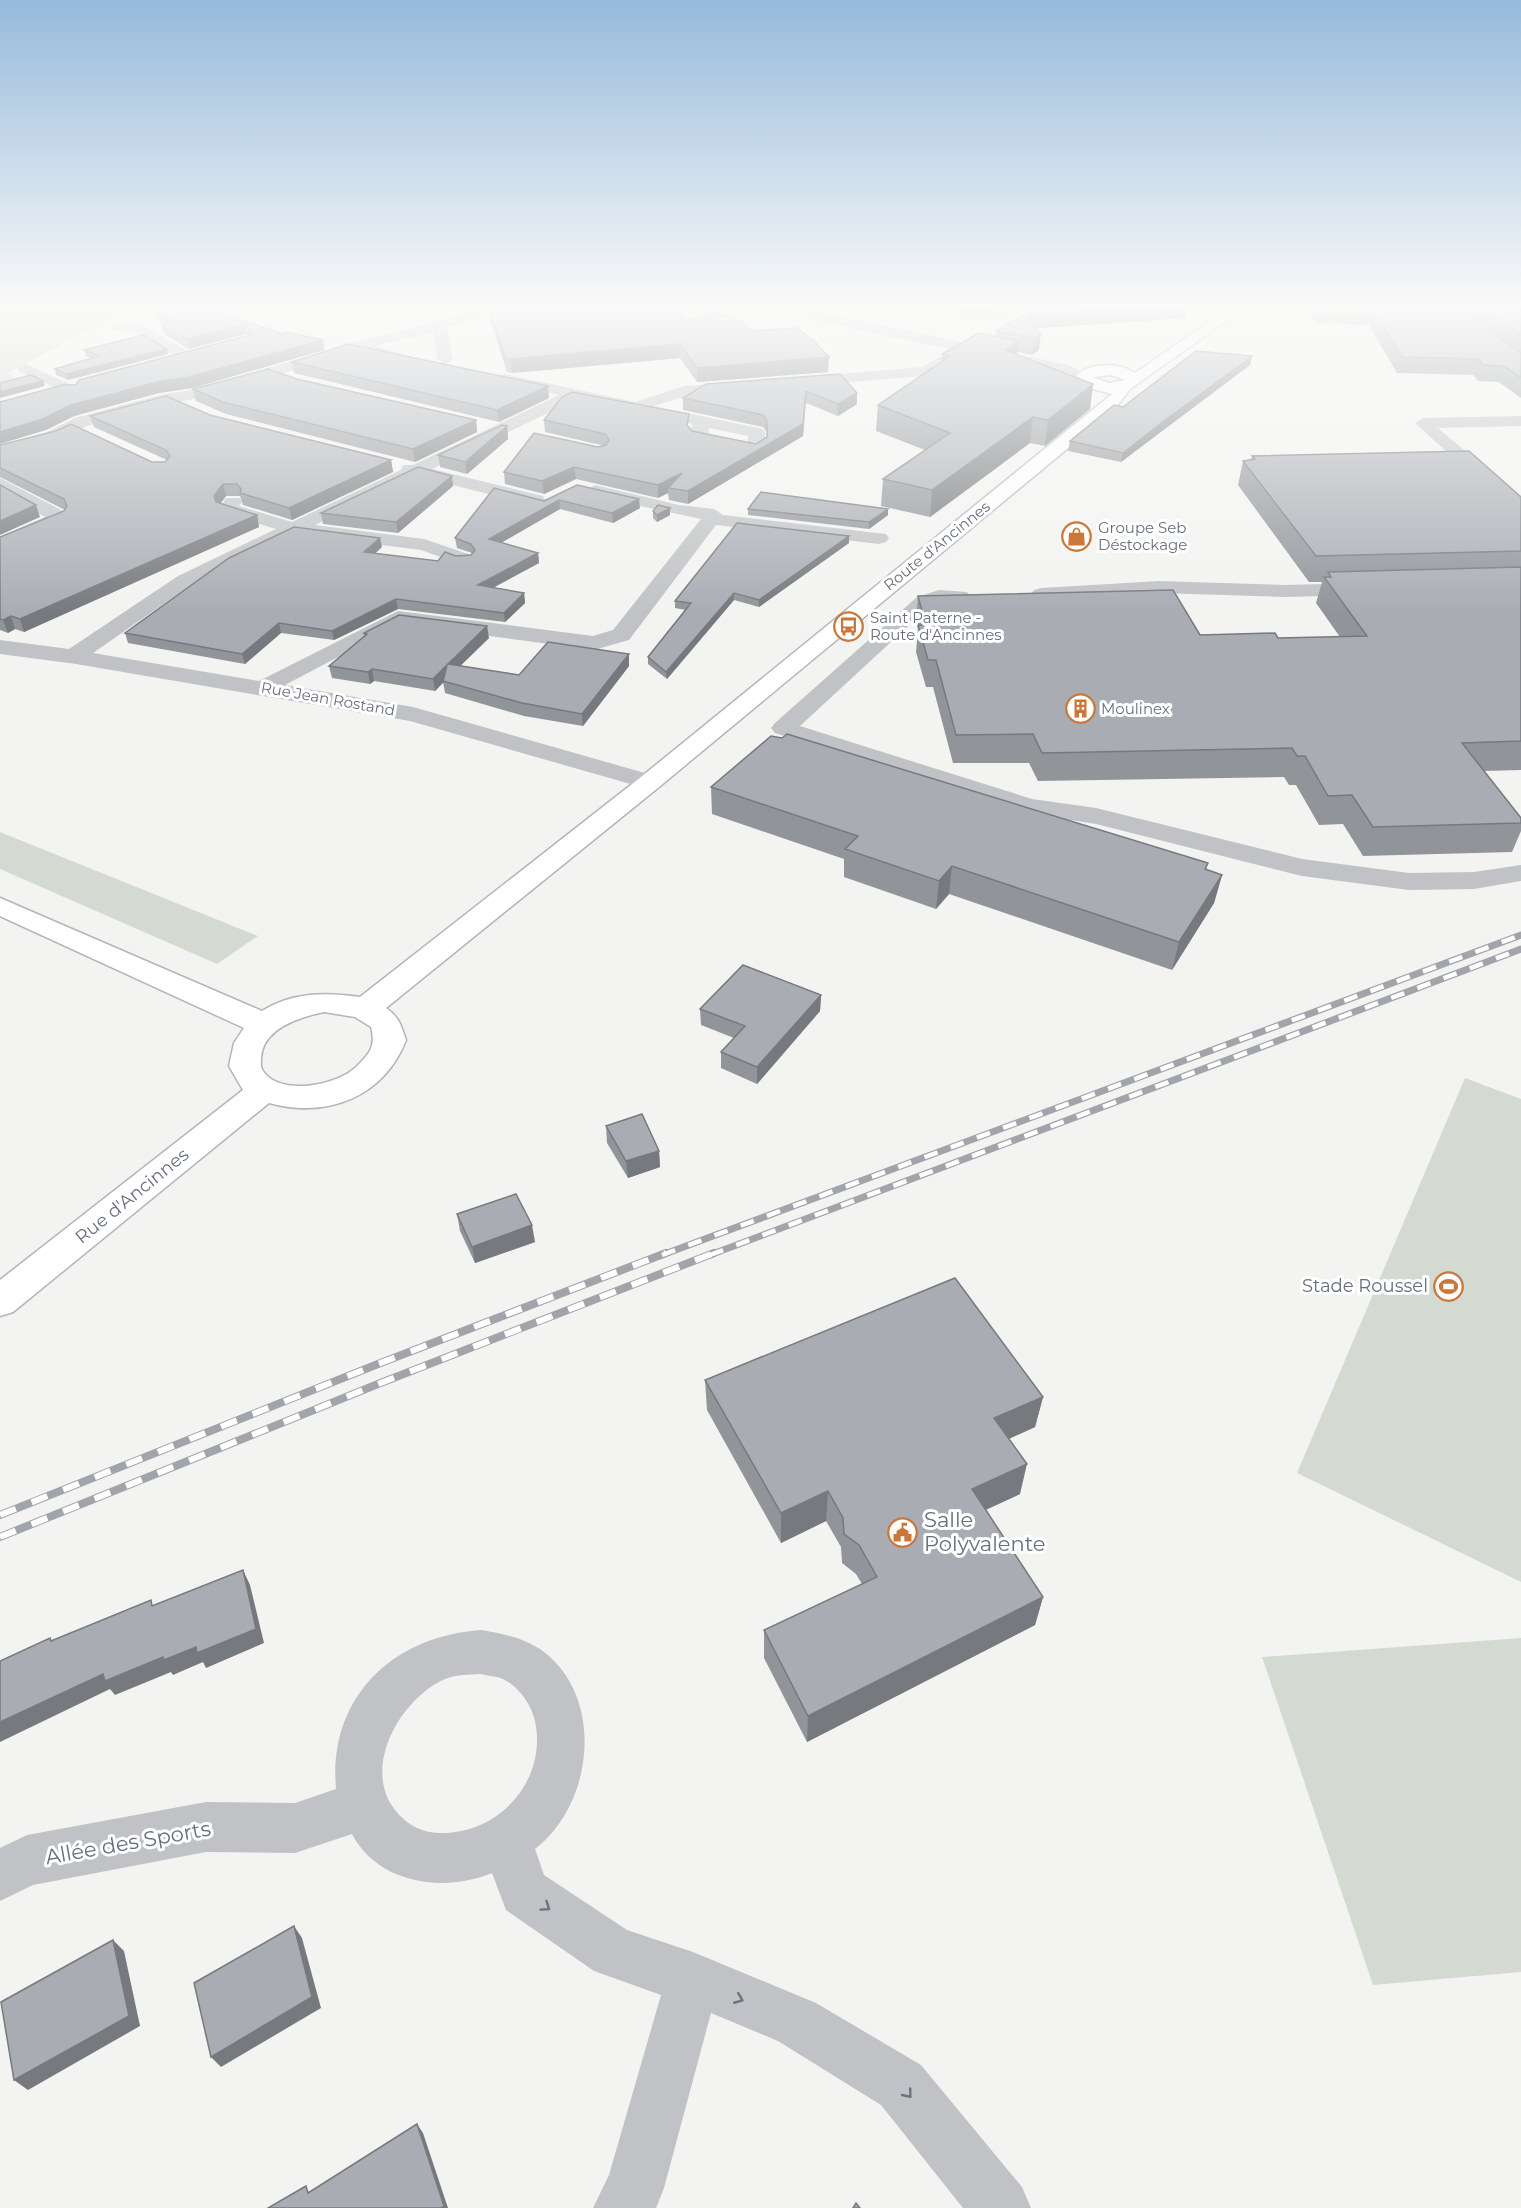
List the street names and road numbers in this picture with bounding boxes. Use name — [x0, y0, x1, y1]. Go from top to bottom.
street label: Route d'Ancinnes — [880, 497, 994, 594]
street label: Rue Jean Rostand — [260, 677, 397, 720]
street label: Rue d'Ancinnes — [71, 1143, 193, 1248]
street label: Allée des Sports — [43, 1816, 213, 1869]

